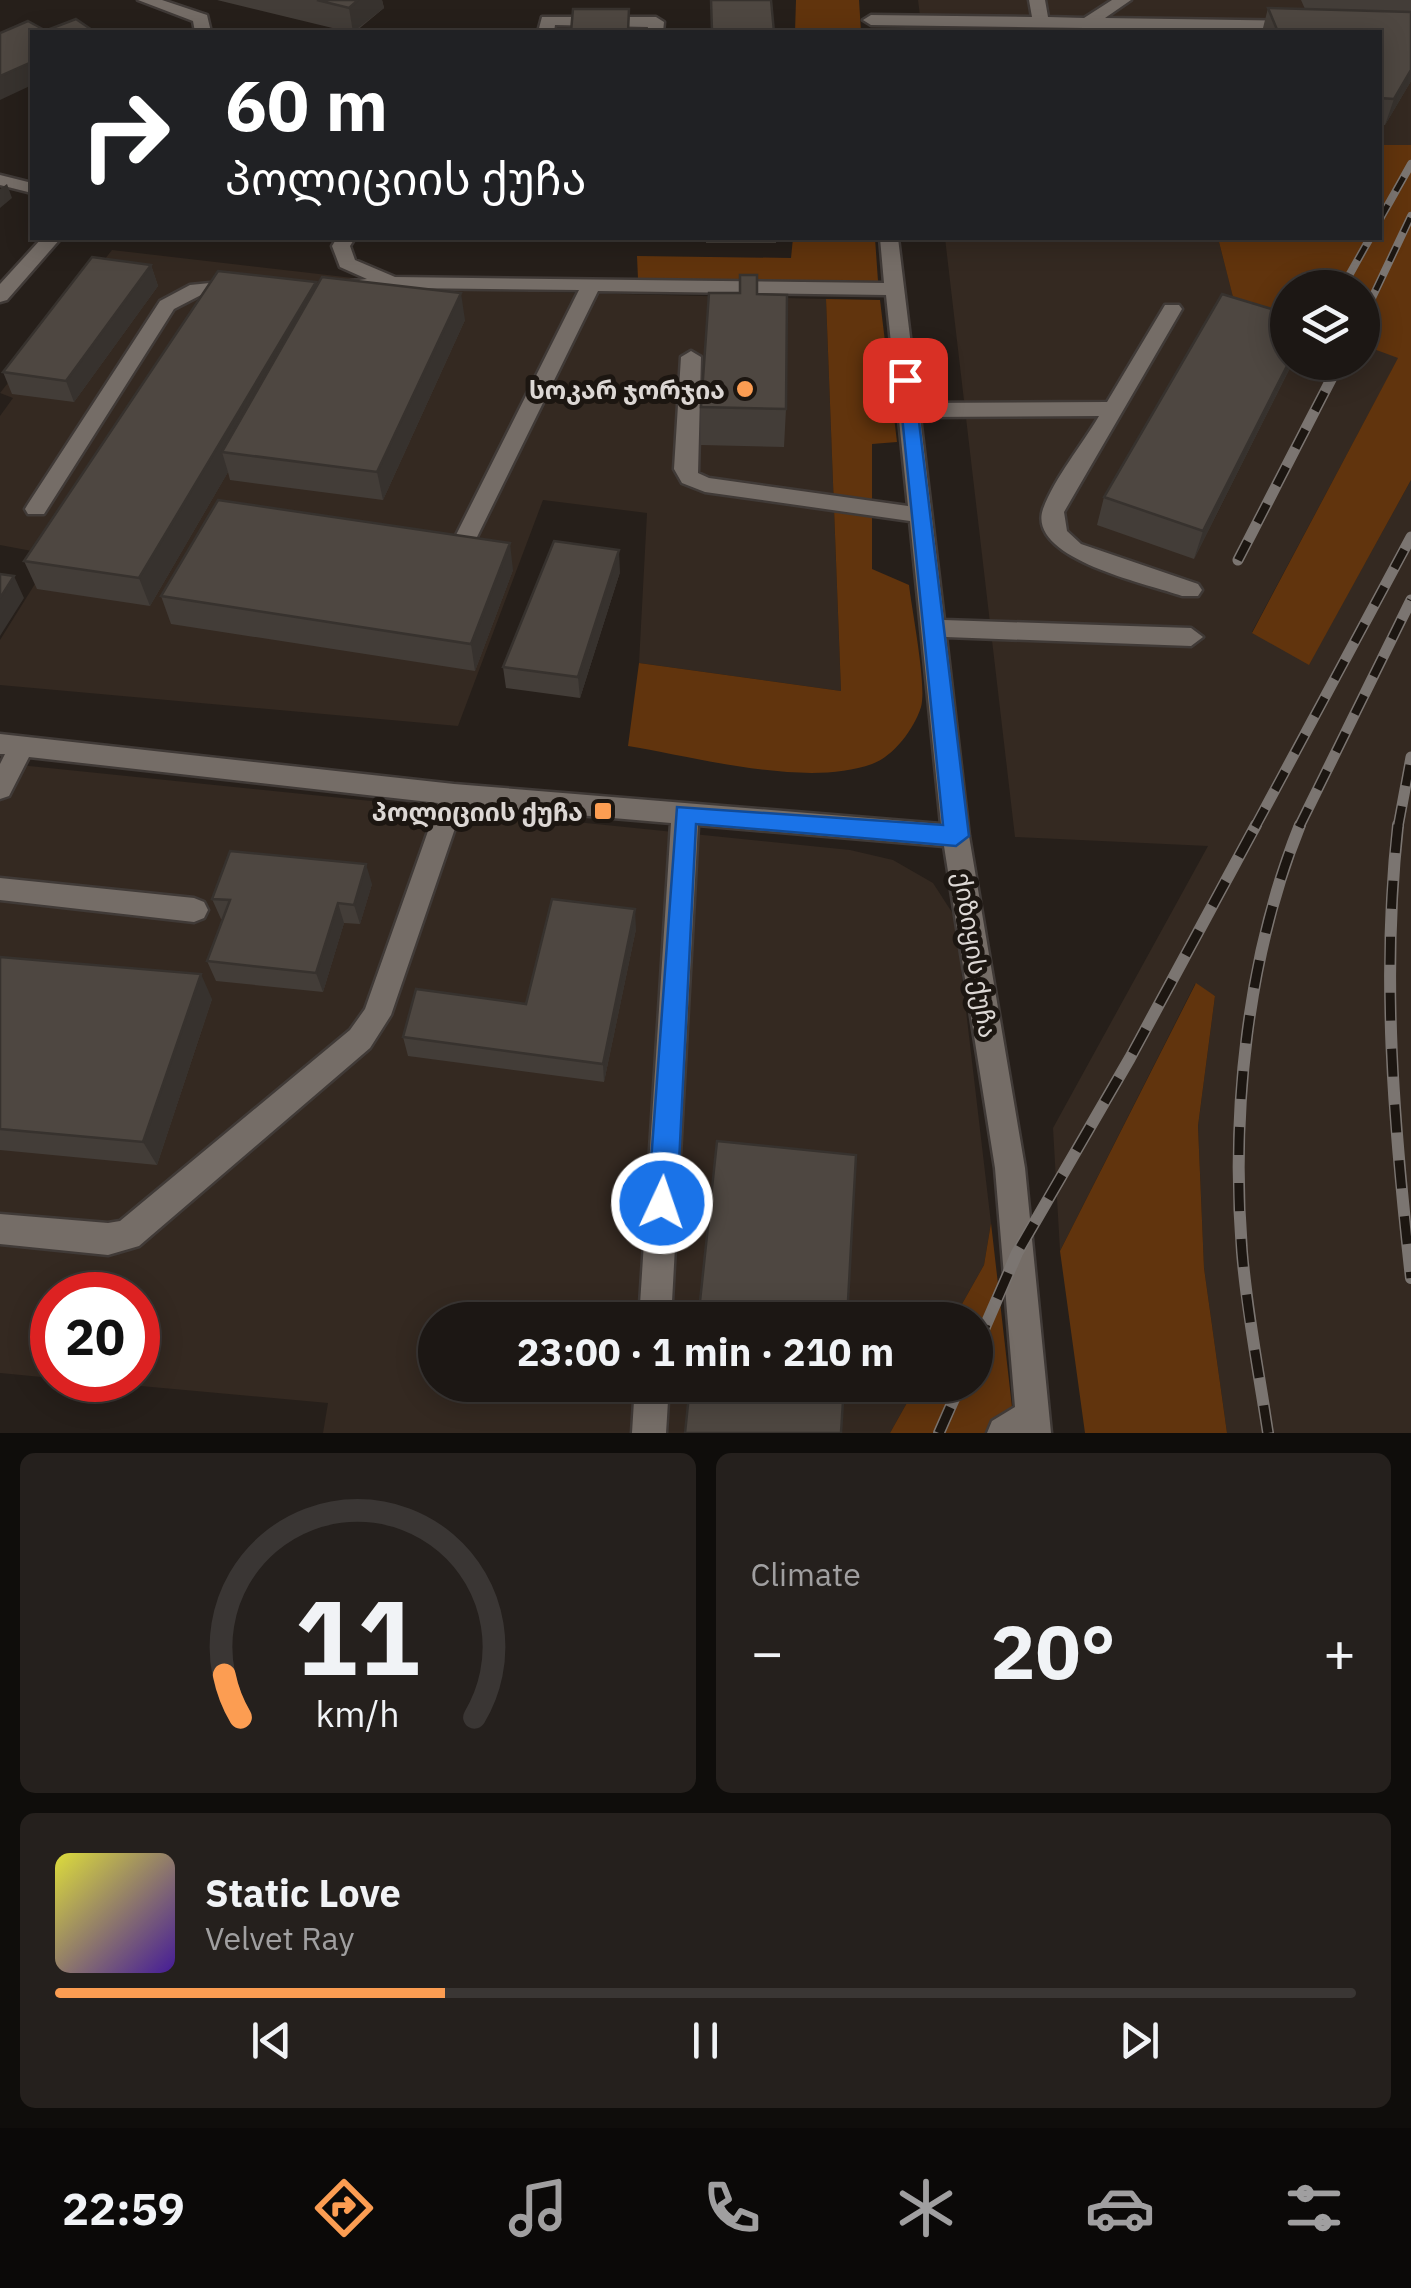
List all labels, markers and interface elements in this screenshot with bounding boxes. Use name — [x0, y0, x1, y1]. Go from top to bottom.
text: 60 m — [225, 59, 388, 150]
icon: right — [60, 70, 190, 200]
text: პოლიციის ქუჩა — [225, 149, 586, 207]
map controls — [1270, 270, 1380, 380]
button: layers — [1270, 270, 1380, 380]
pin — [863, 338, 948, 423]
icon: arrive — [878, 353, 933, 408]
place label: სოკარ ჯორჯია — [529, 373, 725, 406]
marker: სოკარ ჯორჯია — [734, 378, 756, 400]
place label: პოლიციის ქუჩა — [372, 795, 583, 828]
marker: პოლიციის ქუჩა — [592, 800, 614, 822]
street label: ქიზიყის ქუჩა — [947, 870, 1005, 1040]
position arrow — [610, 1151, 714, 1255]
speed limit sign: 20 — [30, 1272, 160, 1402]
text: 23:00 · 1 min · 210 m — [517, 1327, 894, 1376]
text: Climate — [751, 1553, 861, 1595]
text: 11 — [295, 1568, 420, 1704]
text: 20° — [991, 1602, 1116, 1700]
text: − — [751, 1616, 784, 1687]
text: + — [1323, 1616, 1356, 1687]
text: km/h — [316, 1690, 400, 1737]
text: Static Love — [205, 1868, 401, 1917]
text: Velvet Ray — [205, 1917, 354, 1959]
icon: previous — [244, 2013, 299, 2068]
icon: pause — [678, 2013, 733, 2068]
icon: next — [1112, 2013, 1167, 2068]
icon: directions — [309, 2173, 379, 2243]
icon: music — [503, 2173, 573, 2243]
icon: phone — [697, 2173, 767, 2243]
icon: climate — [891, 2173, 961, 2243]
icon: car — [1085, 2173, 1155, 2243]
icon: filters — [1279, 2173, 1349, 2243]
text: 22:59 — [62, 2179, 185, 2237]

